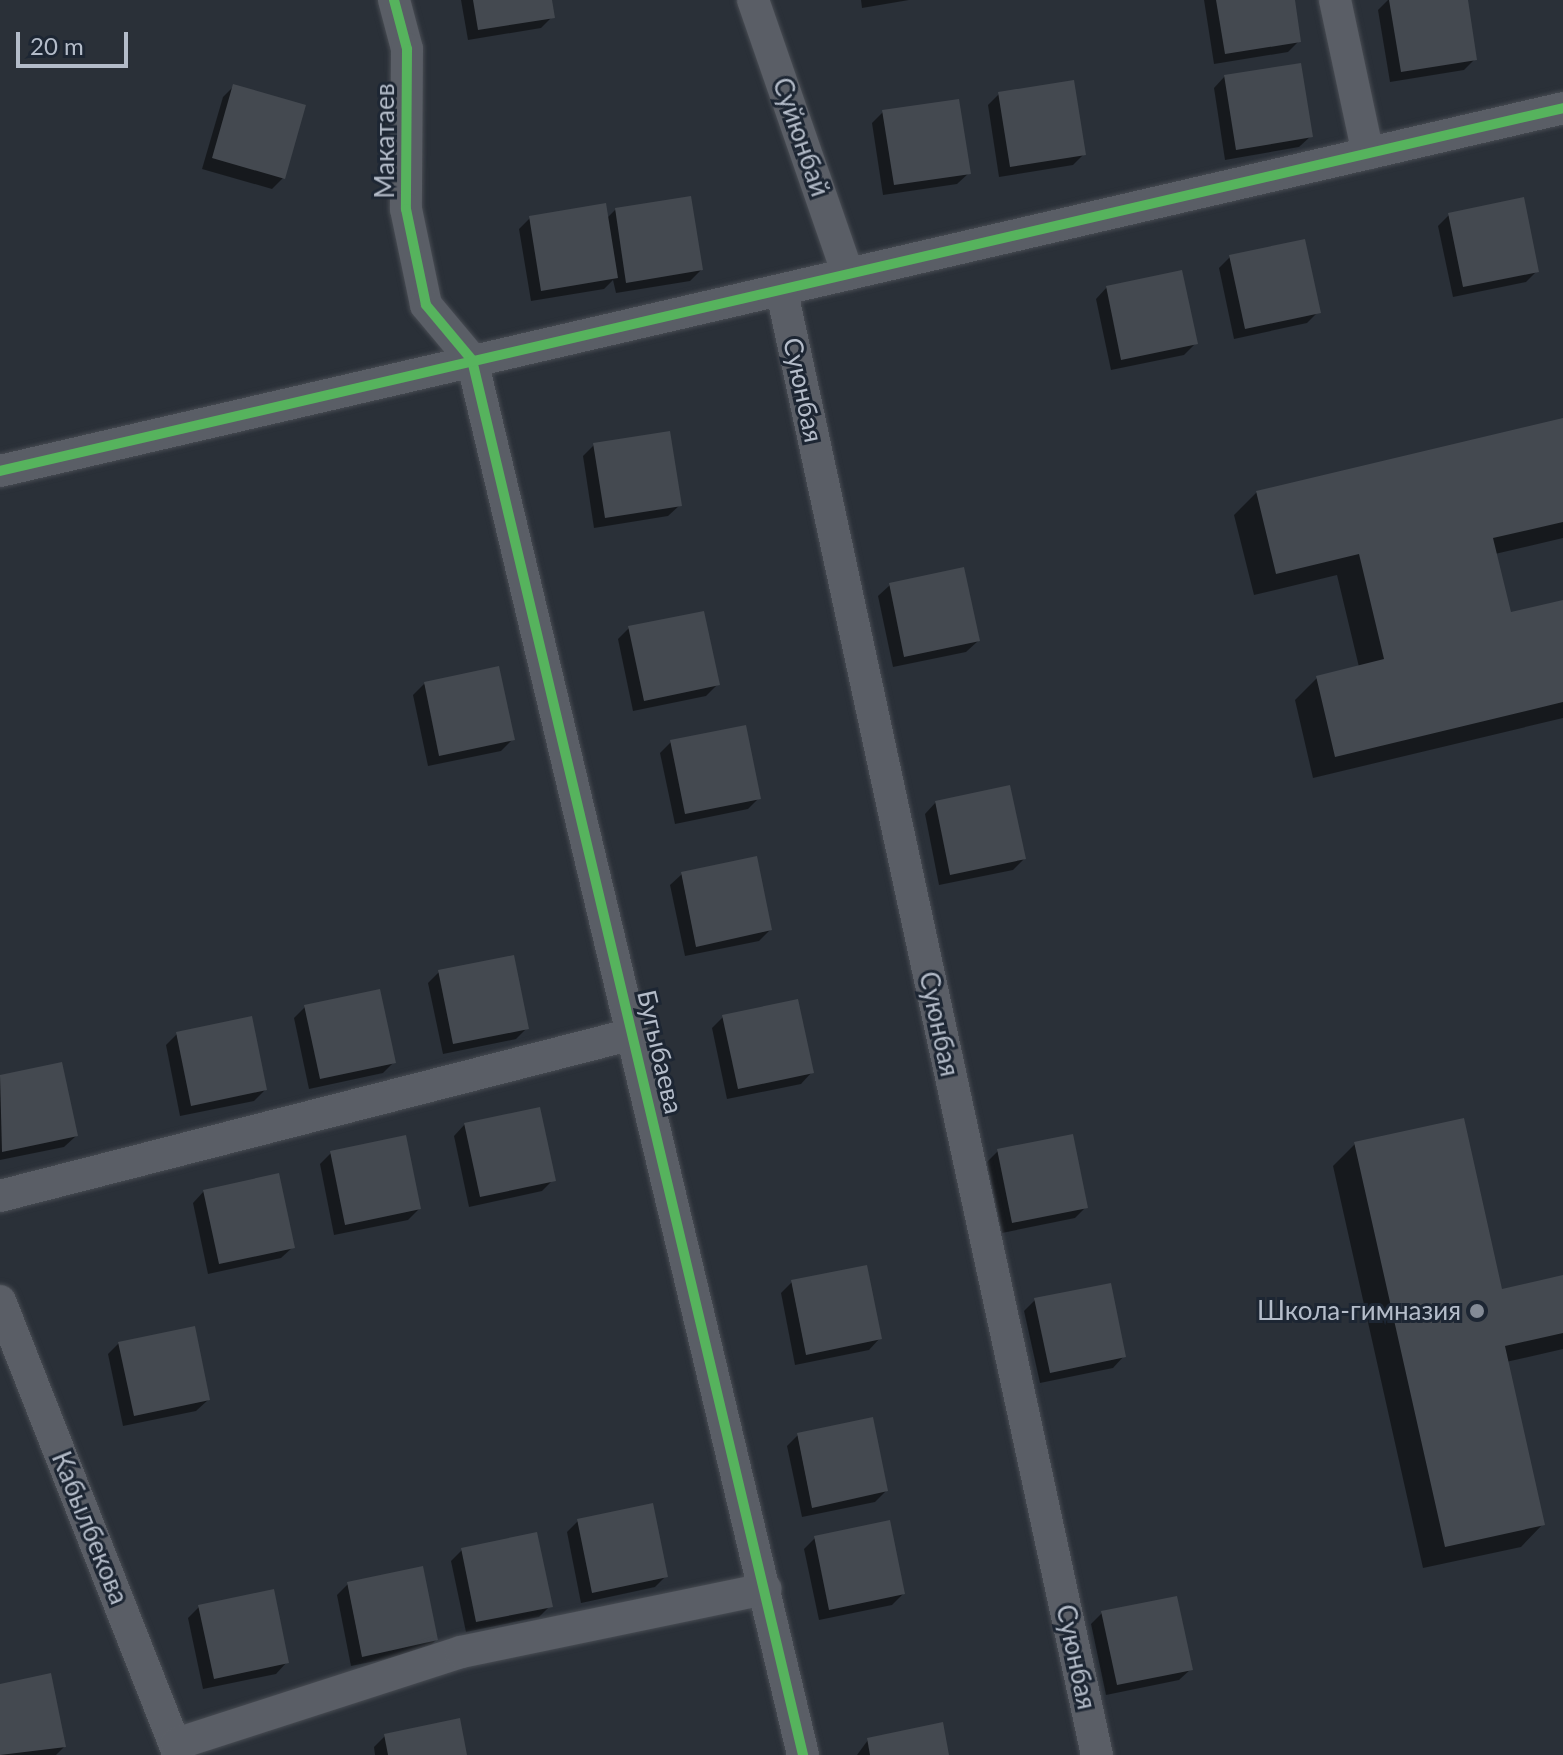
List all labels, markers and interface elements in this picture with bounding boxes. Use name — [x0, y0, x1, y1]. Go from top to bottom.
scale bar — [20, 16, 132, 66]
text: 20 m — [30, 31, 84, 60]
street label: Суйюнбай — [766, 74, 836, 200]
street label: Макатаев — [369, 83, 401, 199]
street label: Суюнбая — [777, 335, 829, 445]
street label: Суюнбая — [913, 969, 965, 1079]
street label: Бугыбаева — [631, 987, 689, 1117]
place label: Школа-гимназия — [1257, 1295, 1461, 1327]
marker: Школа-гимназия — [1468, 1302, 1486, 1320]
street label: Кабылбекова — [45, 1447, 135, 1609]
street label: Суюнбая — [1050, 1602, 1102, 1712]

